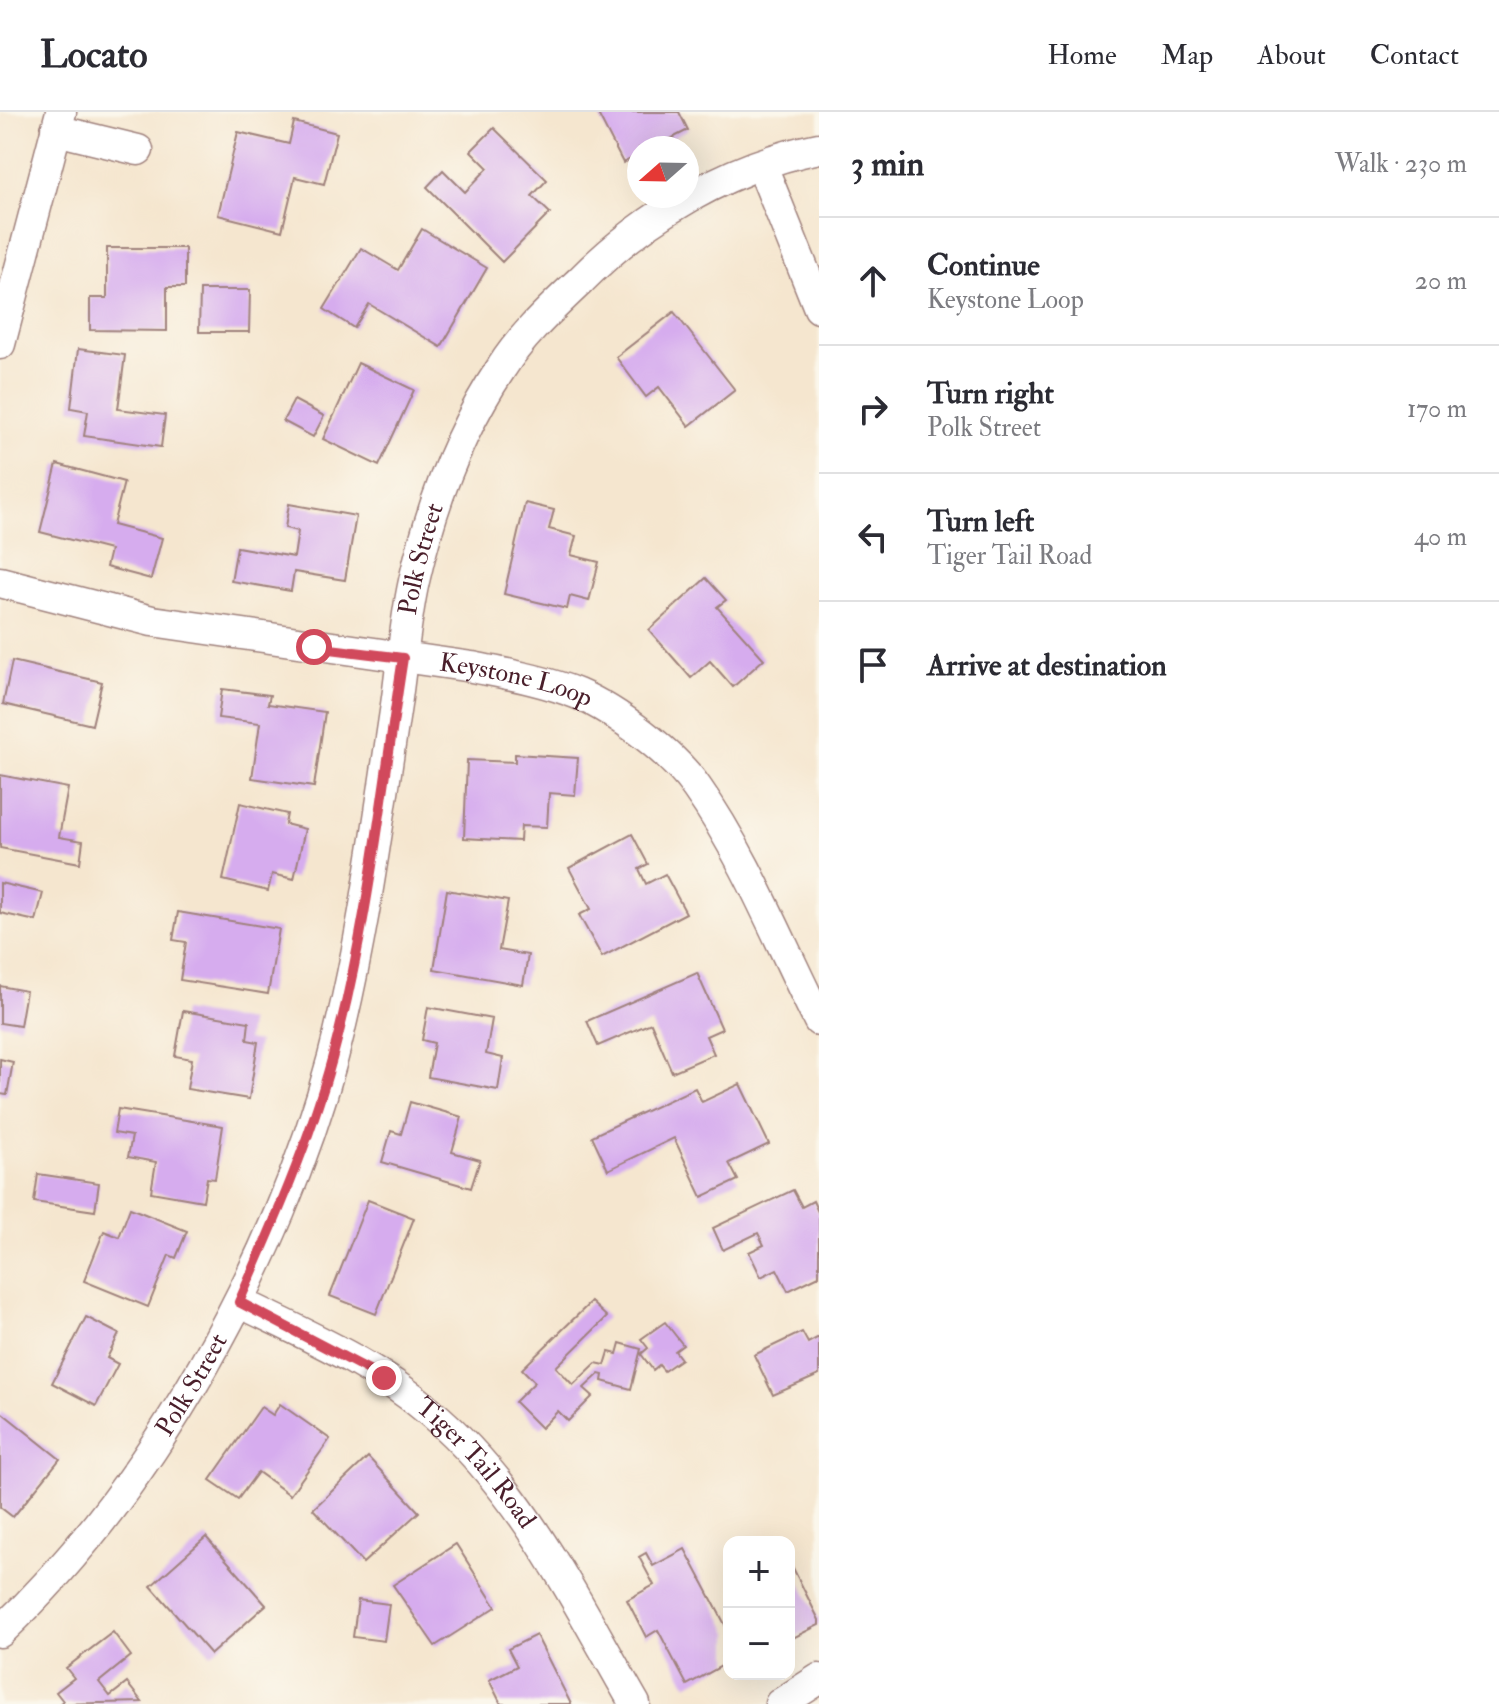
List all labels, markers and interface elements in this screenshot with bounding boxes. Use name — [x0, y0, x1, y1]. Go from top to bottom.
text: Locato — [40, 31, 147, 79]
text: Home — [1047, 38, 1117, 73]
text: Map — [1161, 38, 1213, 73]
text: About — [1257, 38, 1326, 73]
text: Contact — [1370, 38, 1459, 73]
north arrow — [627, 136, 699, 208]
text: 3 min — [851, 143, 924, 186]
text: Walk · 230 m — [1335, 148, 1467, 180]
text: Continue — [927, 247, 1040, 284]
icon: ahead — [851, 259, 895, 303]
text: 20 m — [1415, 265, 1467, 297]
text: Keystone Loop — [927, 284, 1084, 316]
text: Turn right — [927, 375, 1054, 412]
icon: right — [851, 387, 895, 431]
text: 170 m — [1407, 393, 1467, 425]
text: Polk Street — [927, 412, 1041, 444]
street label: Polk Street — [392, 499, 451, 617]
text: Turn left — [927, 503, 1034, 540]
icon: left — [851, 515, 895, 559]
text: 40 m — [1414, 521, 1467, 553]
text: Tiger Tail Road — [927, 540, 1092, 572]
route start — [296, 629, 332, 665]
icon: arrive — [851, 643, 895, 687]
street label: Keystone Loop — [437, 647, 598, 715]
text: Arrive at destination — [927, 647, 1167, 684]
street label: Polk Street — [149, 1328, 235, 1442]
route end — [366, 1360, 402, 1396]
street label: Tiger Tail Road — [409, 1391, 543, 1535]
map controls — [723, 1536, 795, 1680]
button: + — [723, 1536, 795, 1608]
button: − — [723, 1608, 795, 1680]

